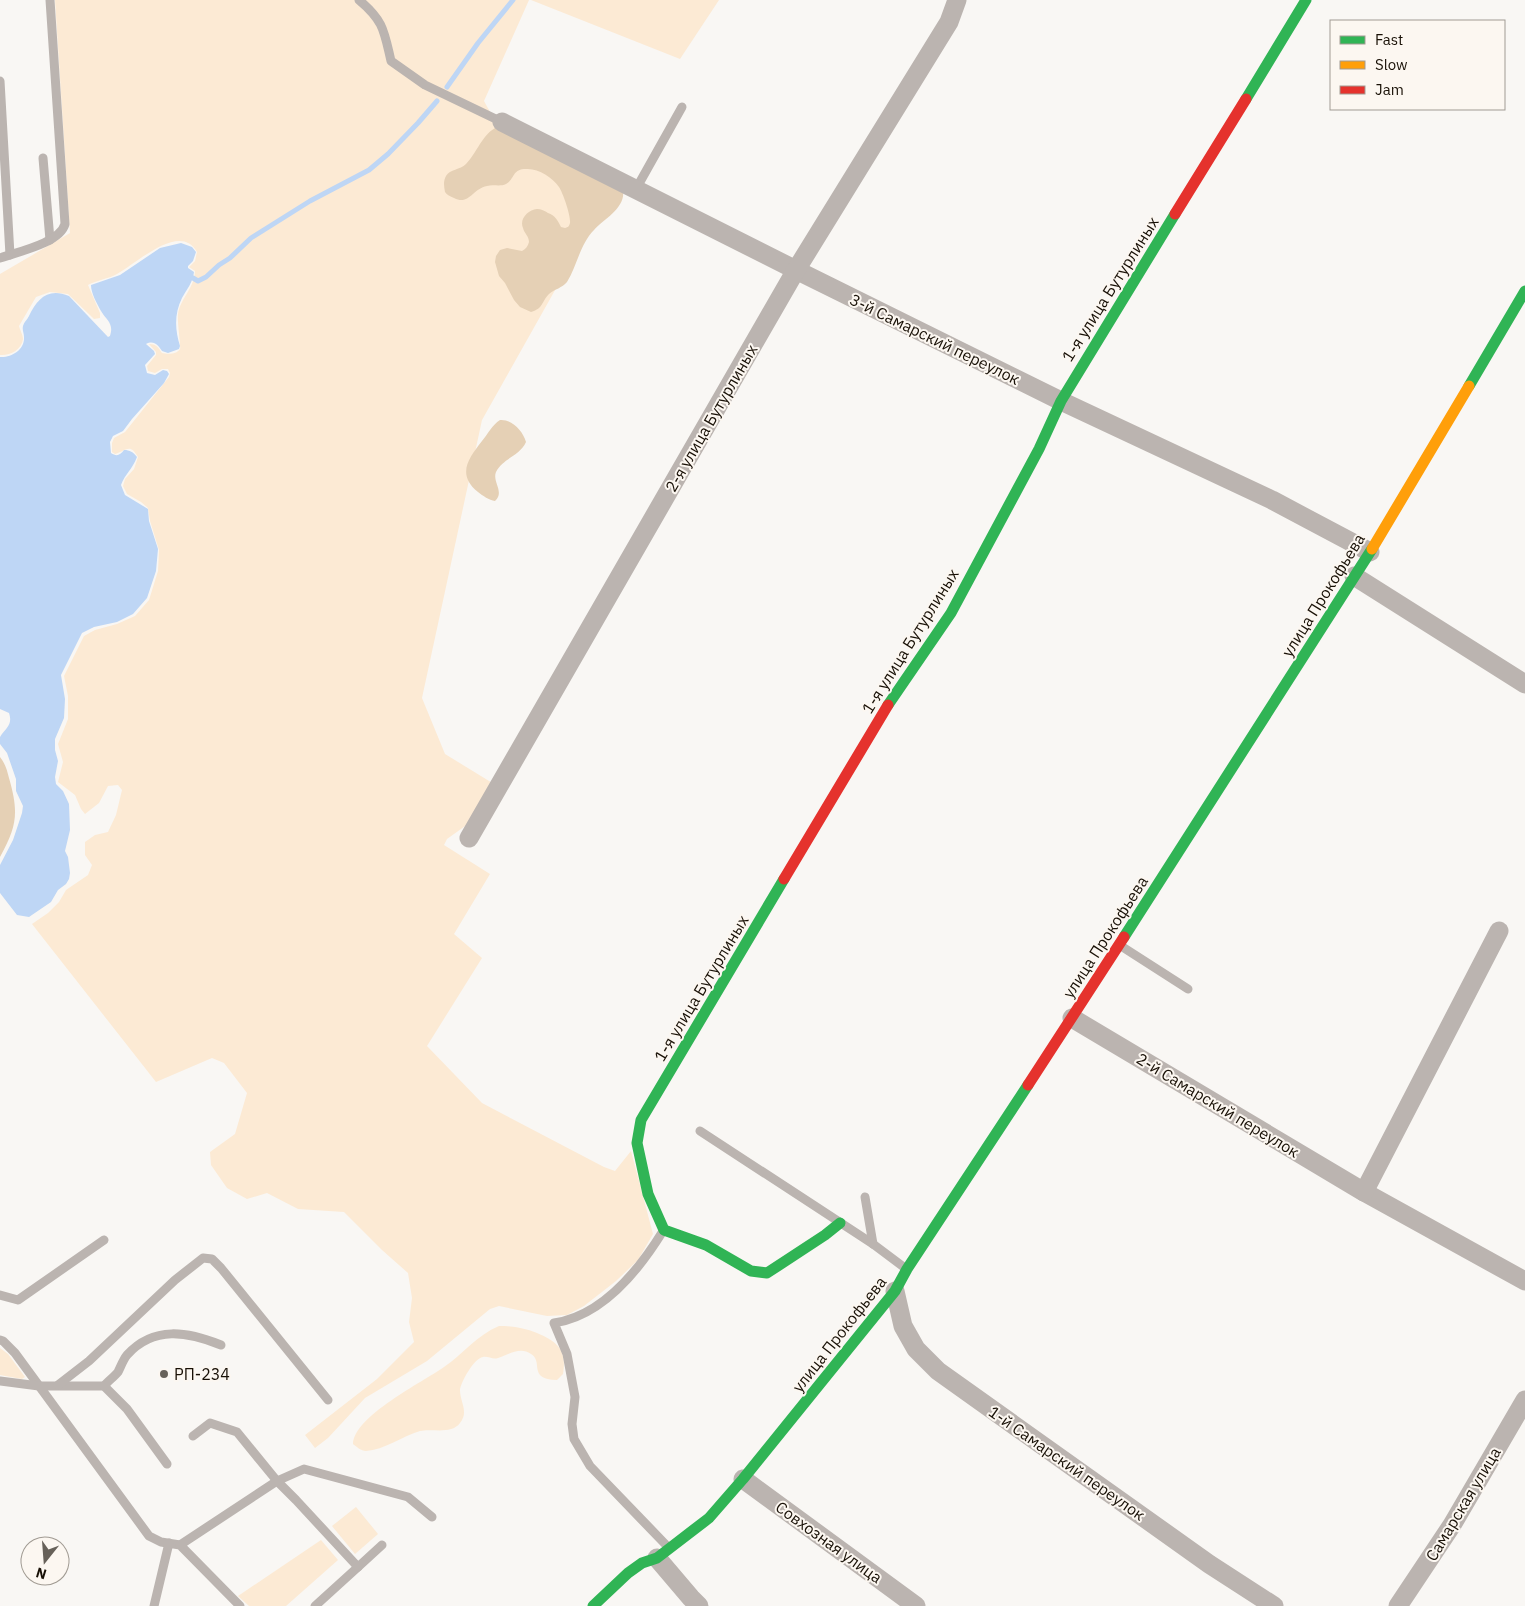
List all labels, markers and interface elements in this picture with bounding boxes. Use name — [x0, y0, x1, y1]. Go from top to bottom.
legend — [1330, 20, 1505, 110]
text: Fast — [1375, 30, 1403, 49]
text: Slow — [1375, 55, 1408, 74]
text: Jam — [1375, 80, 1404, 99]
street label: 1-я улица Бутурлиных — [1057, 213, 1163, 365]
street label: 3-й Самарский переулок — [847, 289, 1023, 389]
street label: 2-я улица Бутурлиных — [661, 341, 761, 495]
street label: улица Прокофьева — [1277, 529, 1369, 660]
street label: 1-я улица Бутурлиных — [857, 565, 963, 717]
street label: улица Прокофьева — [1058, 872, 1152, 1002]
street label: 1-я улица Бутурлиных — [649, 911, 753, 1065]
street label: 2-й Самарский переулок — [1133, 1048, 1303, 1162]
street label: улица Прокофьева — [788, 1272, 891, 1396]
place label: РП-234 — [174, 1364, 230, 1384]
marker: РП-234 — [158, 1368, 170, 1380]
street label: 1-й Самарский переулок — [985, 1401, 1149, 1525]
street label: Самарская улица — [1421, 1443, 1505, 1565]
street label: Совхозная улица — [772, 1497, 887, 1588]
north arrow — [20, 1536, 70, 1586]
text: N — [34, 1563, 49, 1584]

